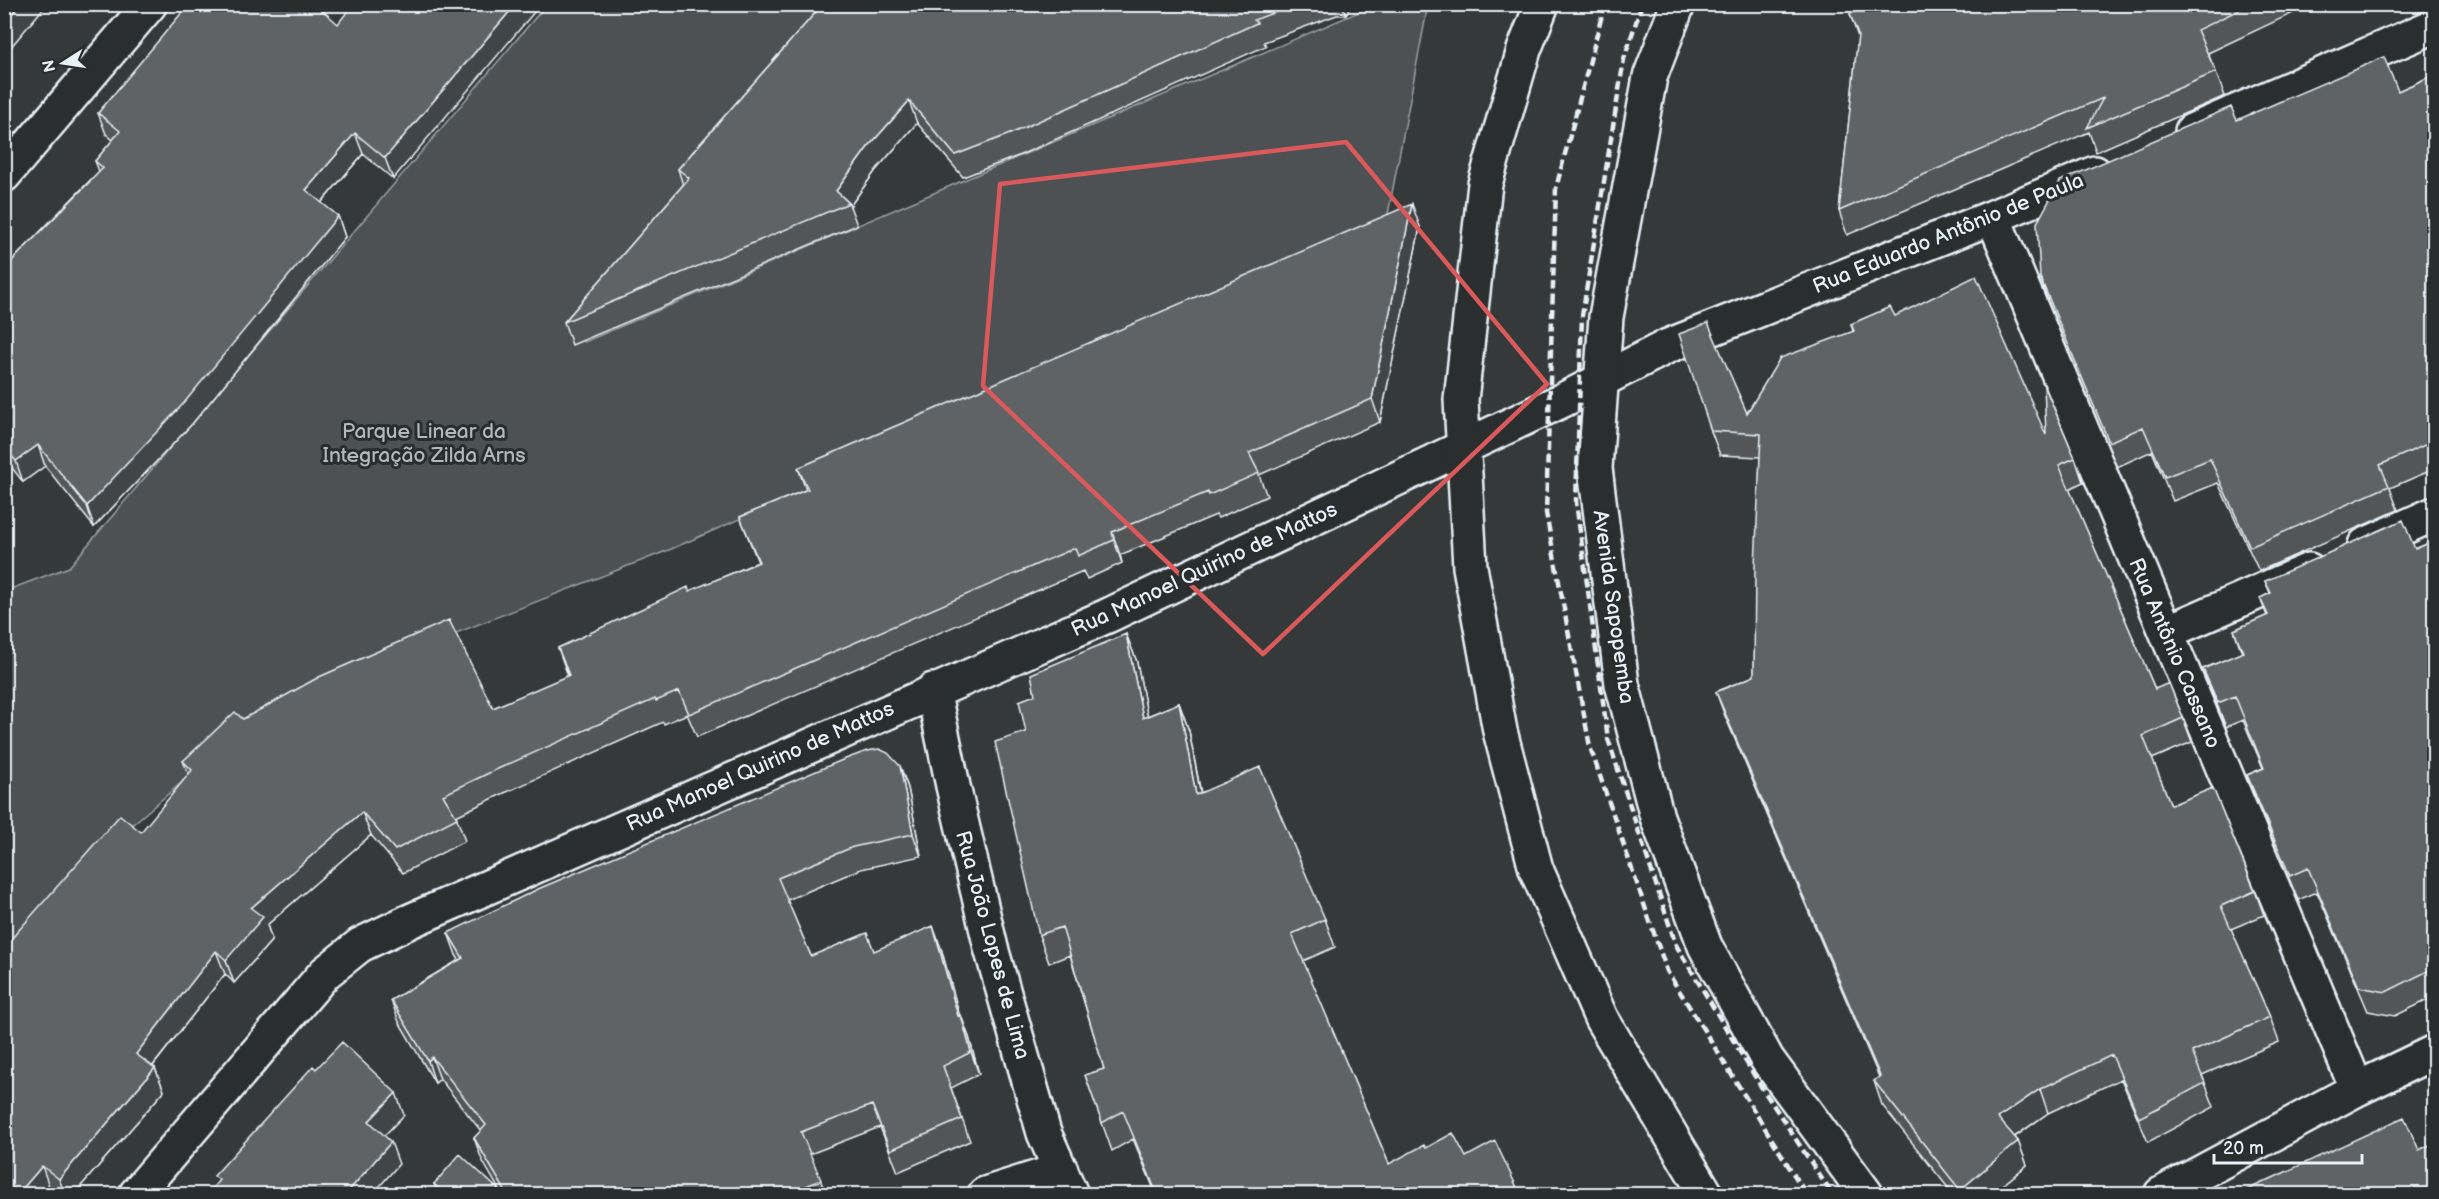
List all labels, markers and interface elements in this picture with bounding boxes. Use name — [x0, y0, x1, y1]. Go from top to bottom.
north arrow — [33, 33, 93, 93]
text: N — [39, 58, 60, 74]
street label: Rua Eduardo Antônio de Paula — [1809, 168, 2087, 299]
park label: Parque Linear da Integração Zilda Arns — [322, 419, 526, 468]
street label: Rua Manoel Quirino de Mattos — [1067, 497, 1341, 642]
street label: Avenida Sapopemba — [1588, 509, 1639, 705]
street label: Rua Antônio Cassano — [2123, 554, 2226, 752]
street label: Rua Manoel Quirino de Mattos — [622, 696, 898, 837]
street label: Rua João Lopes de Lima — [950, 828, 1035, 1062]
scale bar — [2214, 1127, 2362, 1165]
text: 20 m — [2223, 1138, 2264, 1159]

